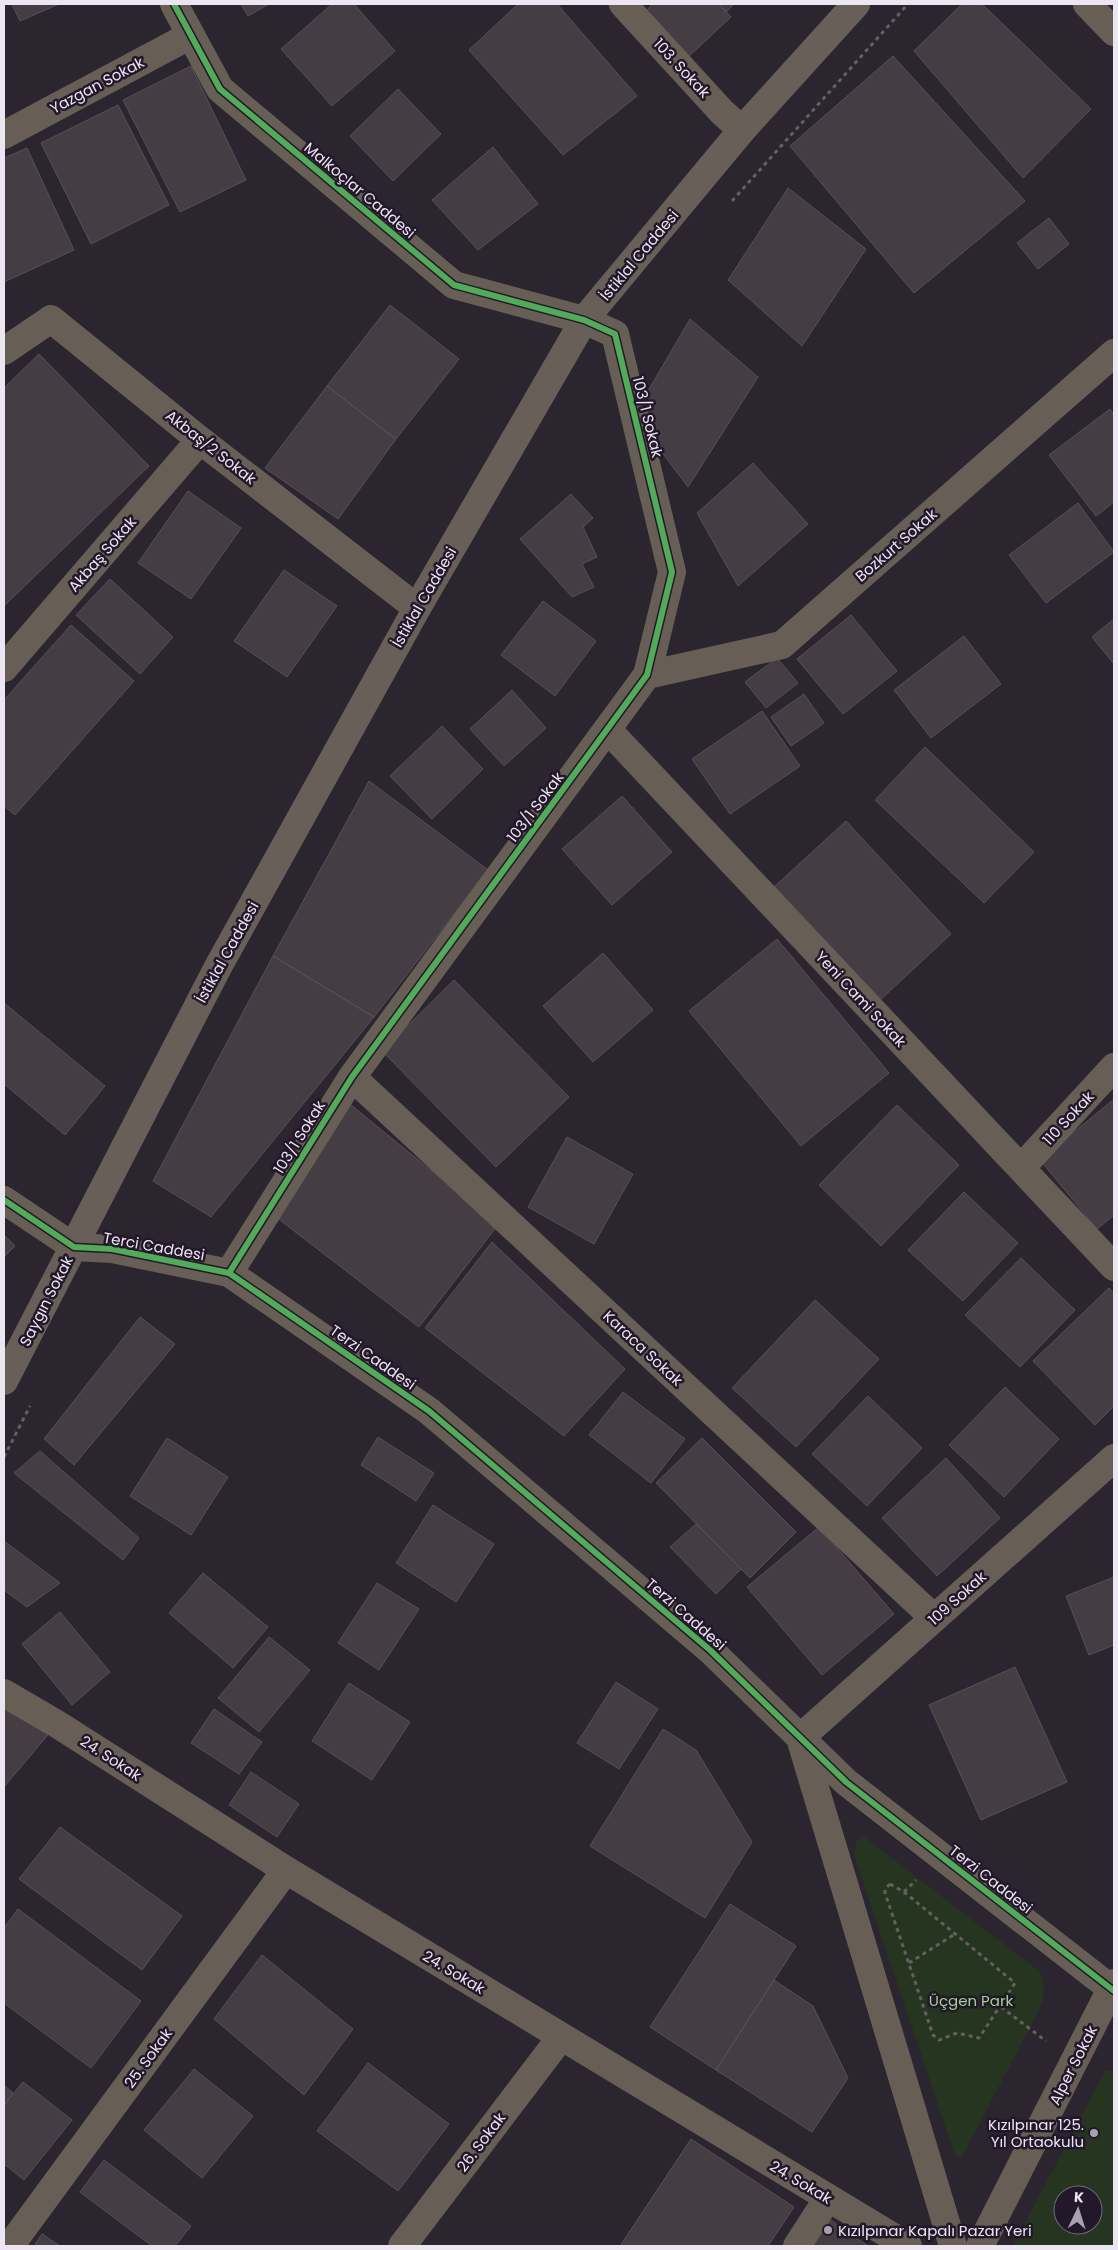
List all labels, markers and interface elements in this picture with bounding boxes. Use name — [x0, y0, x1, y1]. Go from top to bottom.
street label: 103. Sokak — [649, 34, 715, 102]
street label: Yazgan Sokak — [46, 51, 148, 119]
street label: Malkoçlar Caddesi — [300, 137, 420, 243]
street label: İstiklal Caddesi — [595, 205, 683, 305]
street label: 103/1 Sokak — [628, 374, 668, 460]
street label: Akbaş/2 Sokak — [161, 405, 261, 489]
street label: Bozkurt Sokak — [851, 503, 942, 586]
street label: Akbaş Sokak — [63, 511, 141, 596]
street label: İstiklal Caddesi — [387, 543, 461, 651]
street label: 103/1 Sokak — [502, 767, 569, 846]
street label: İstiklal Caddesi — [190, 898, 264, 1006]
street label: Yeni Cami Sokak — [811, 946, 911, 1052]
street label: 110 Sokak — [1037, 1086, 1099, 1150]
street label: 103/1 Sokak — [268, 1096, 330, 1178]
street label: Terci Caddesi — [102, 1227, 206, 1265]
street label: Saygın Sokak — [14, 1252, 78, 1350]
street label: Karaca Sokak — [598, 1306, 688, 1391]
street label: Terzi Caddesi — [326, 1320, 420, 1394]
street label: 109 Sokak — [923, 1566, 991, 1630]
street label: Terzi Caddesi — [641, 1573, 731, 1655]
street label: 24. Sokak — [76, 1730, 146, 1786]
street label: Terzi Caddesi — [945, 1840, 1037, 1918]
street label: 24. Sokak — [419, 1945, 489, 1999]
park label: Üçgen Park — [929, 1990, 1013, 2011]
street label: Alper Sokak — [1044, 2021, 1102, 2108]
street label: 25. Sokak — [119, 2024, 177, 2092]
street label: 26. Sokak — [452, 2108, 510, 2176]
place label: Kızılpınar 125. Yıl Ortaokulu — [988, 2114, 1084, 2152]
marker: Kızılpınar 125. Yıl Ortaokulu — [1088, 2127, 1100, 2139]
street label: 24. Sokak — [766, 2155, 836, 2209]
north arrow — [1053, 2185, 1103, 2235]
text: K — [1073, 2187, 1085, 2207]
place label: Kızılpınar Kapalı Pazar Yeri — [838, 2220, 1032, 2241]
marker: Kızılpınar Kapalı Pazar Yeri — [822, 2224, 834, 2236]

